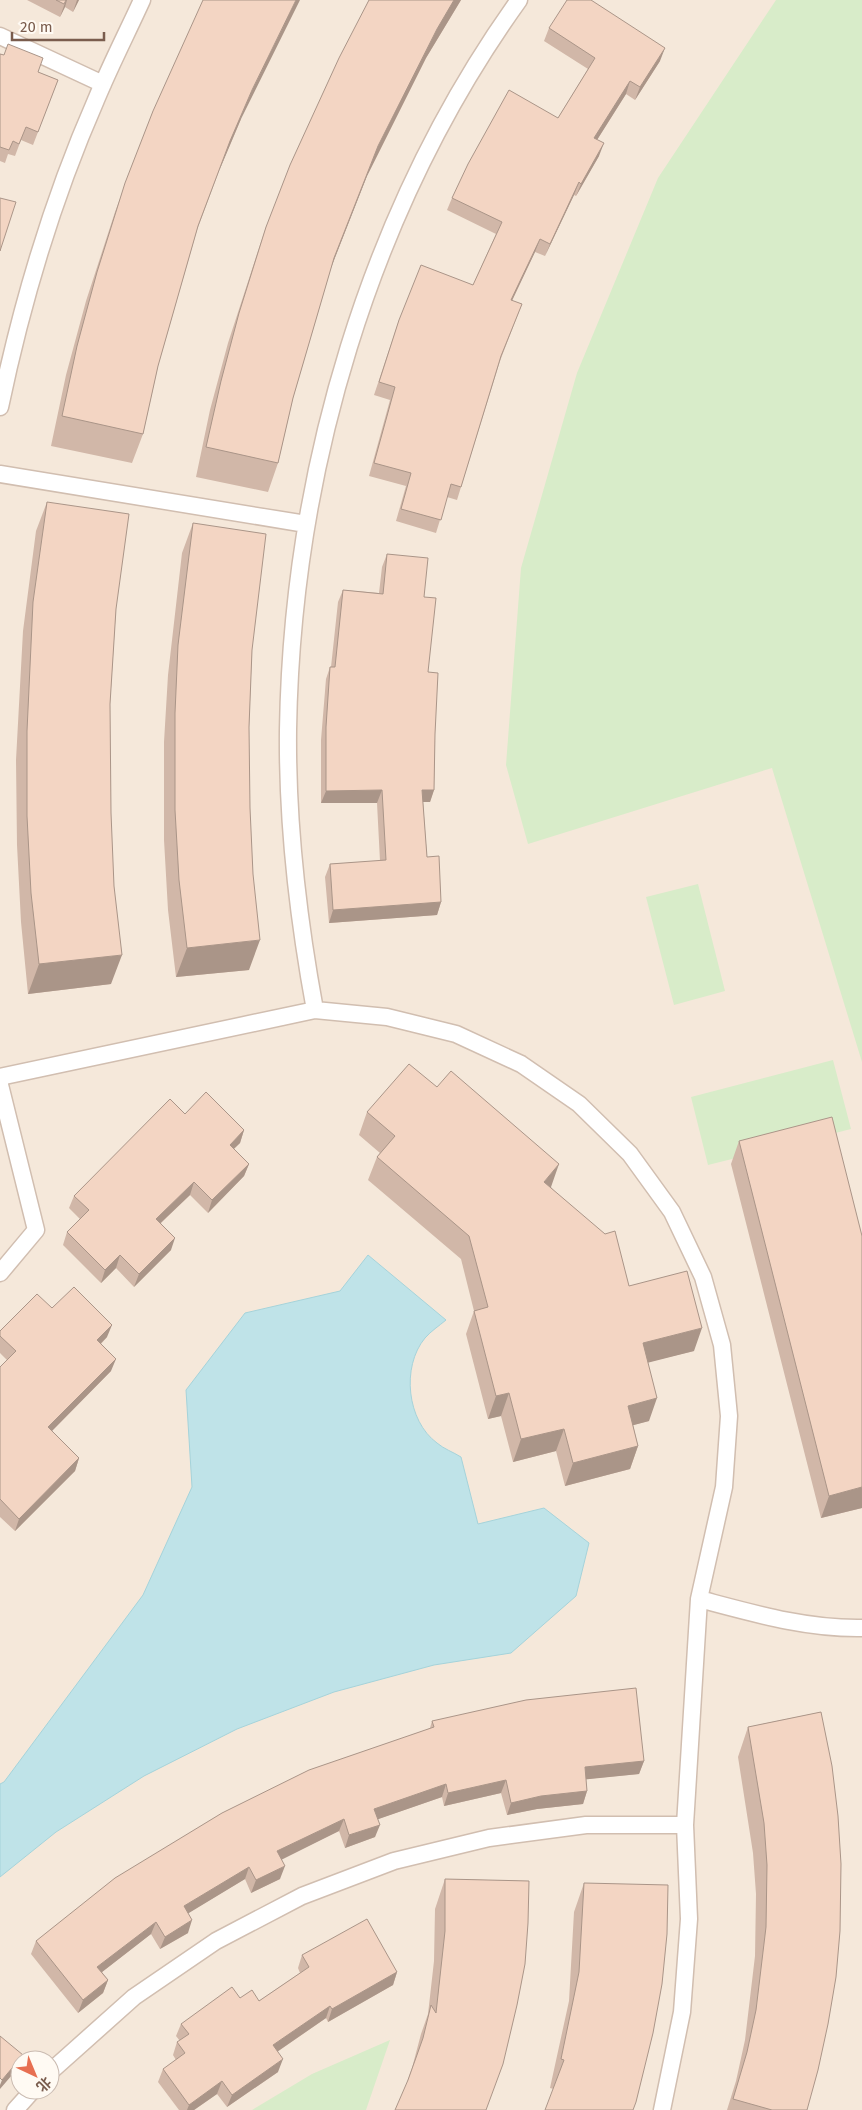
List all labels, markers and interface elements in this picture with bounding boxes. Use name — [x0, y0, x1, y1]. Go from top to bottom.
scale bar — [12, 10, 105, 42]
text: 20 m — [20, 18, 53, 36]
north arrow — [10, 2050, 60, 2100]
text: 北 — [33, 2073, 55, 2095]

